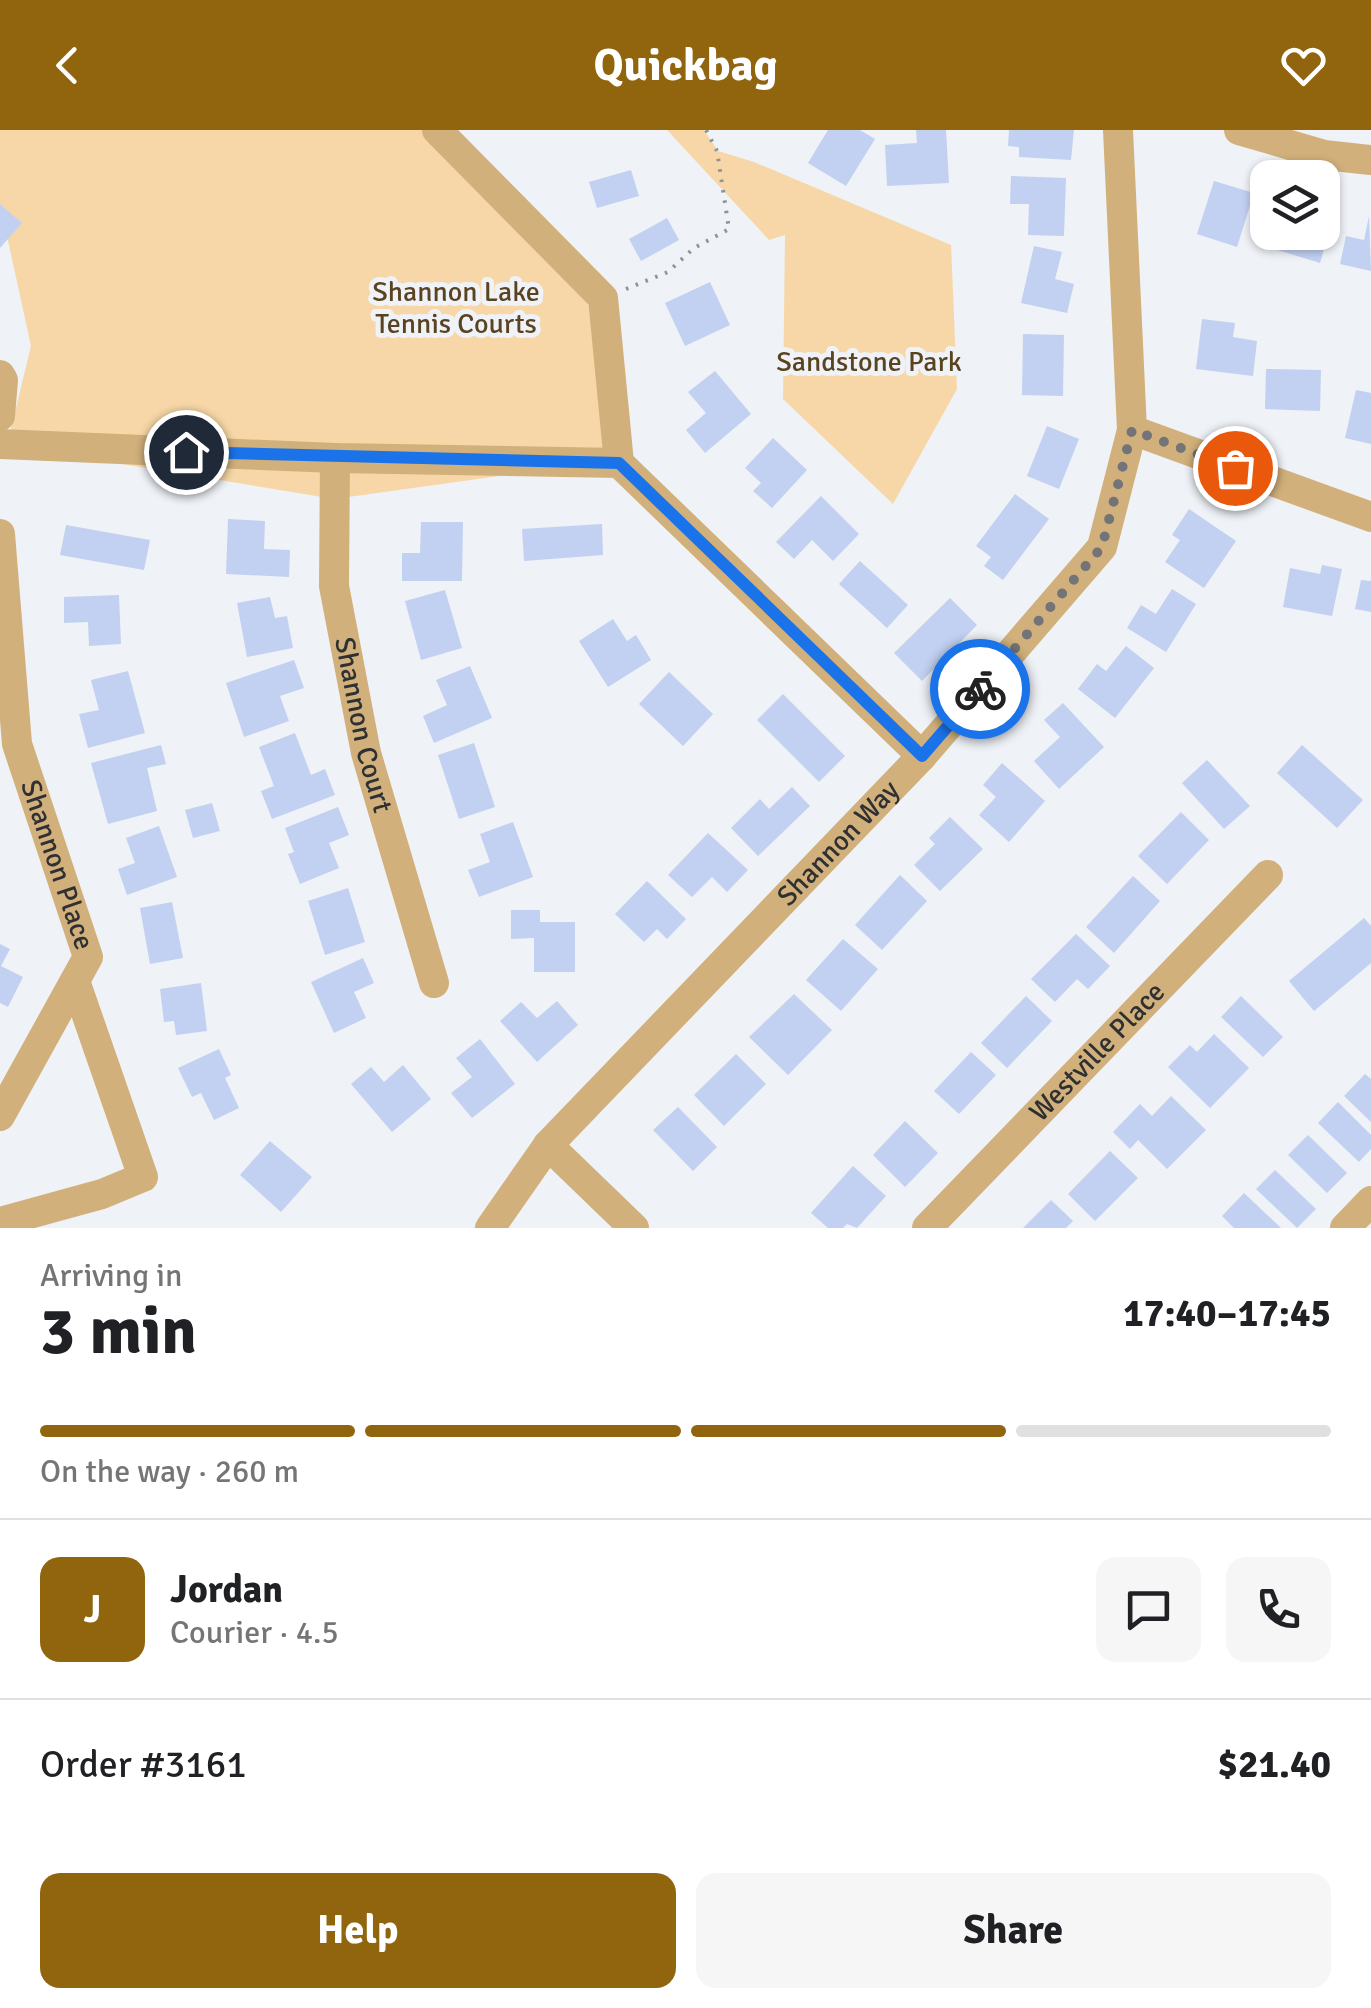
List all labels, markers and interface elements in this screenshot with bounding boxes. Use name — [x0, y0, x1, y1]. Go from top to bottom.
icon: back — [40, 38, 95, 93]
text: Quickbag — [593, 38, 778, 93]
icon: heart — [1276, 38, 1331, 93]
map controls — [1250, 160, 1340, 250]
button: layers — [1250, 160, 1340, 250]
park label: Shannon Lake Tennis Courts — [372, 275, 540, 341]
park label: Sandstone Park — [776, 345, 962, 379]
pin — [144, 410, 229, 495]
icon: home — [159, 425, 214, 480]
pin — [1193, 426, 1278, 511]
icon: bag — [1208, 441, 1263, 496]
street label: Shannon Court — [327, 634, 400, 817]
courier — [930, 639, 1030, 739]
icon: bike — [953, 662, 1008, 717]
street label: Shannon Way — [770, 773, 906, 913]
street label: Shannon Place — [13, 775, 101, 954]
street label: Westville Place — [1022, 975, 1172, 1128]
text: Arriving in — [40, 1256, 182, 1295]
text: 17:40–17:45 — [1123, 1290, 1331, 1337]
text: 3 min — [40, 1292, 197, 1372]
text: On the way · 260 m — [40, 1452, 299, 1491]
button: chat — [1096, 1557, 1201, 1662]
button: phone — [1226, 1557, 1331, 1662]
text: Jordan — [170, 1566, 283, 1613]
text: J — [84, 1586, 101, 1633]
text: Courier · 4.5 — [170, 1613, 339, 1652]
text: Order #3161 — [40, 1741, 247, 1788]
text: $21.40 — [1218, 1741, 1331, 1788]
button: Help — [40, 1873, 676, 1988]
button: Share — [696, 1873, 1331, 1988]

